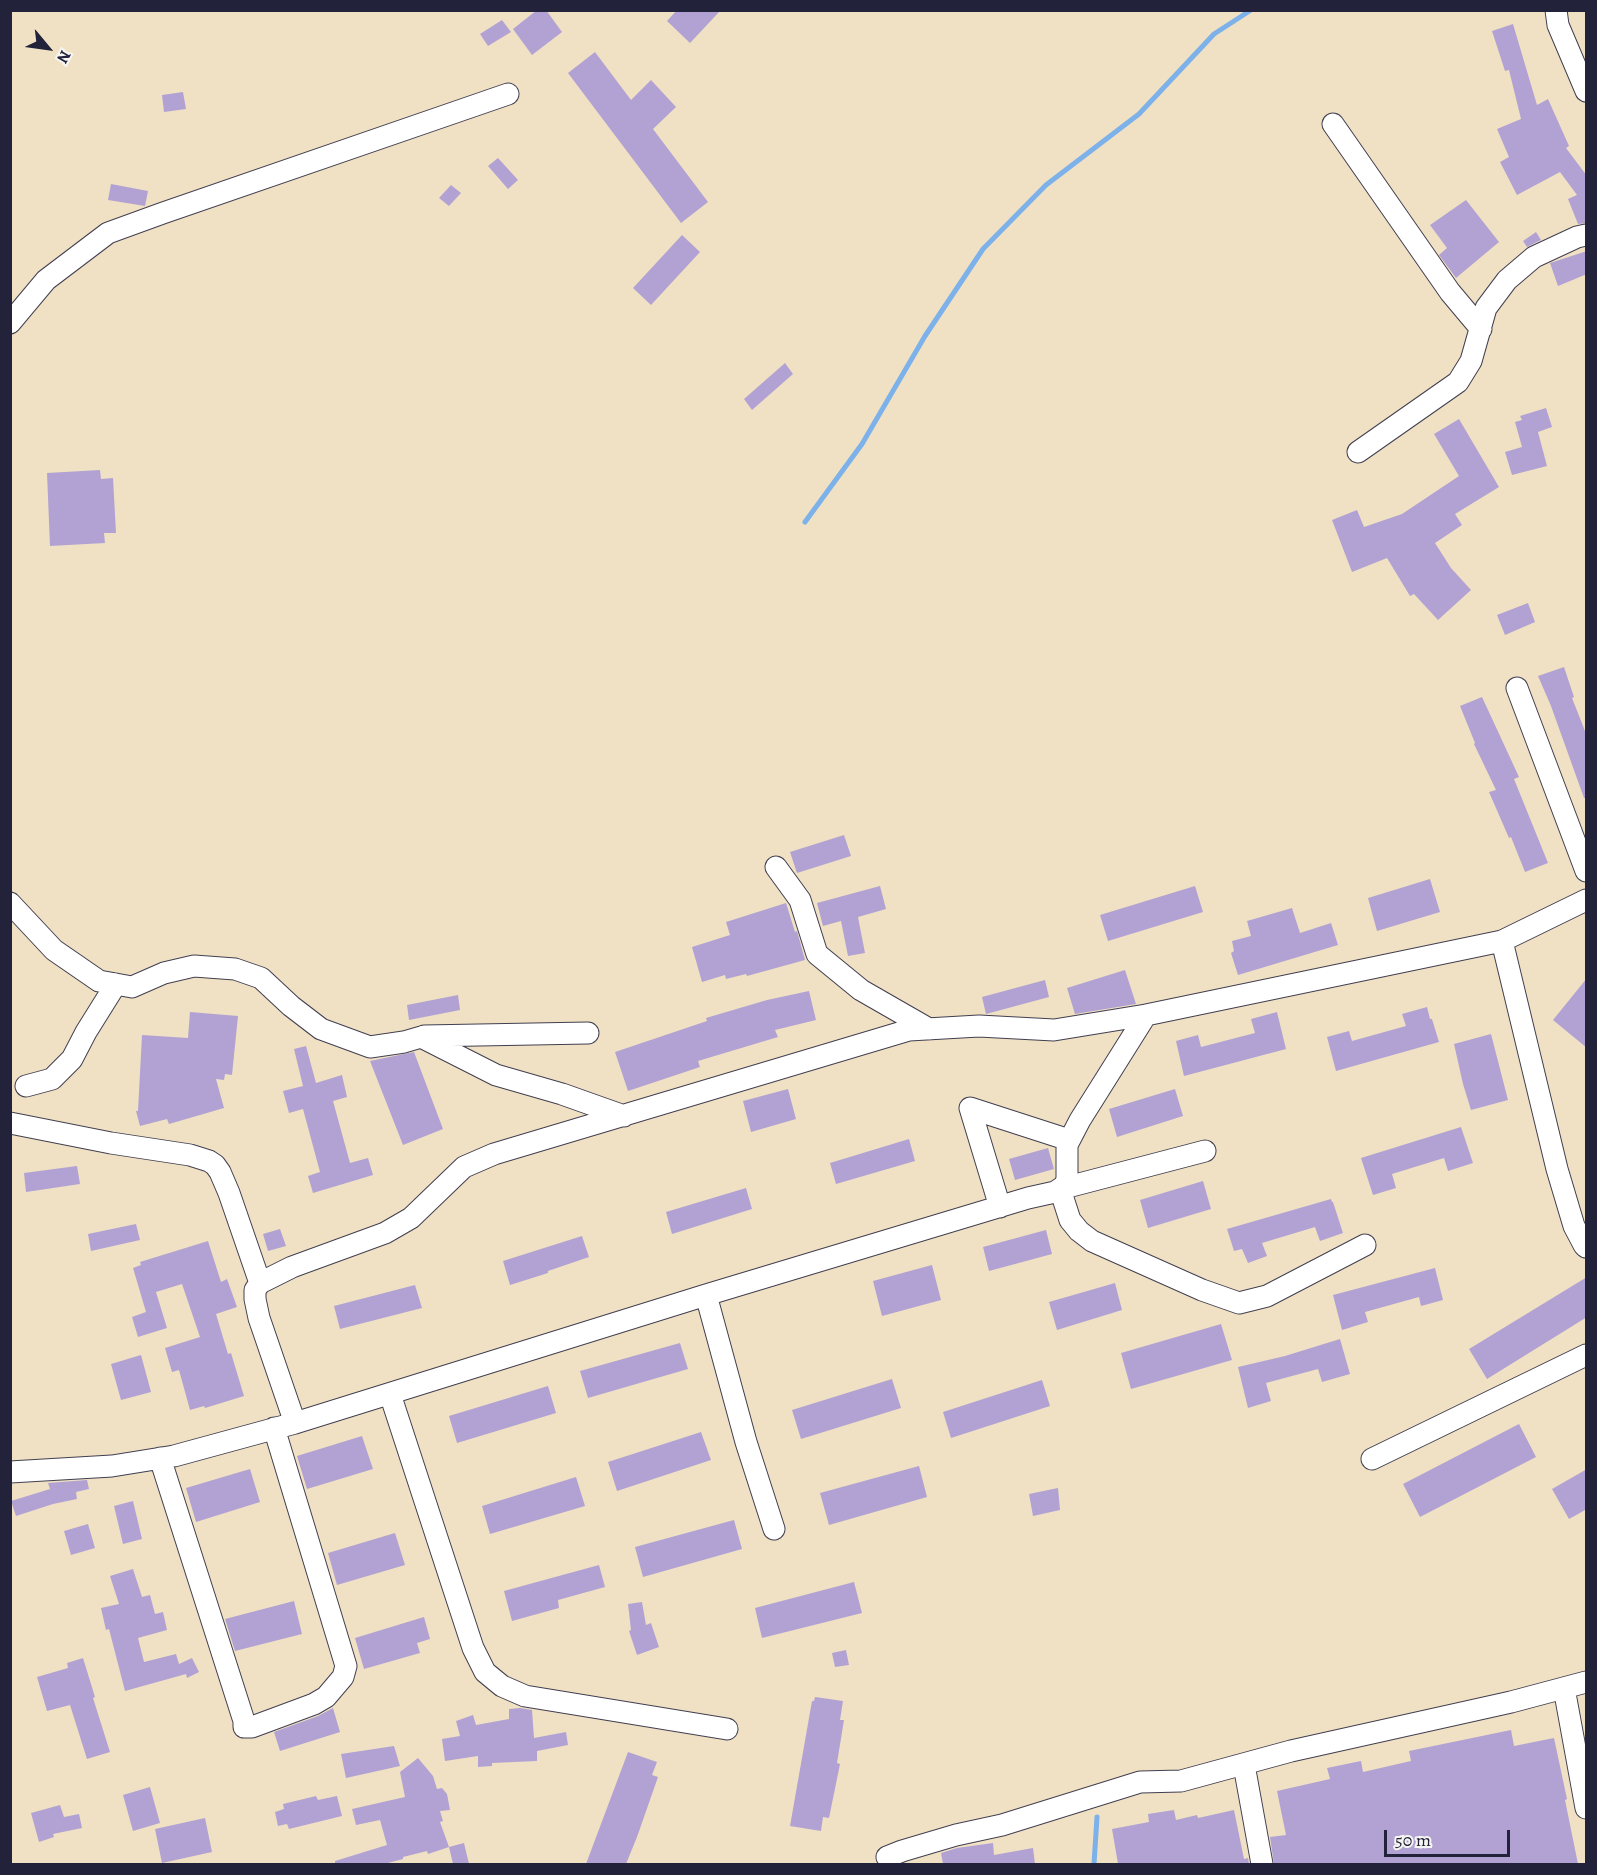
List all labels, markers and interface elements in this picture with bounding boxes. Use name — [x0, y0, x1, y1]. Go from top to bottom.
north arrow — [18, 18, 78, 78]
text: N — [51, 46, 76, 67]
scale bar — [1387, 1818, 1513, 1856]
text: 50 m — [1395, 1828, 1431, 1852]

